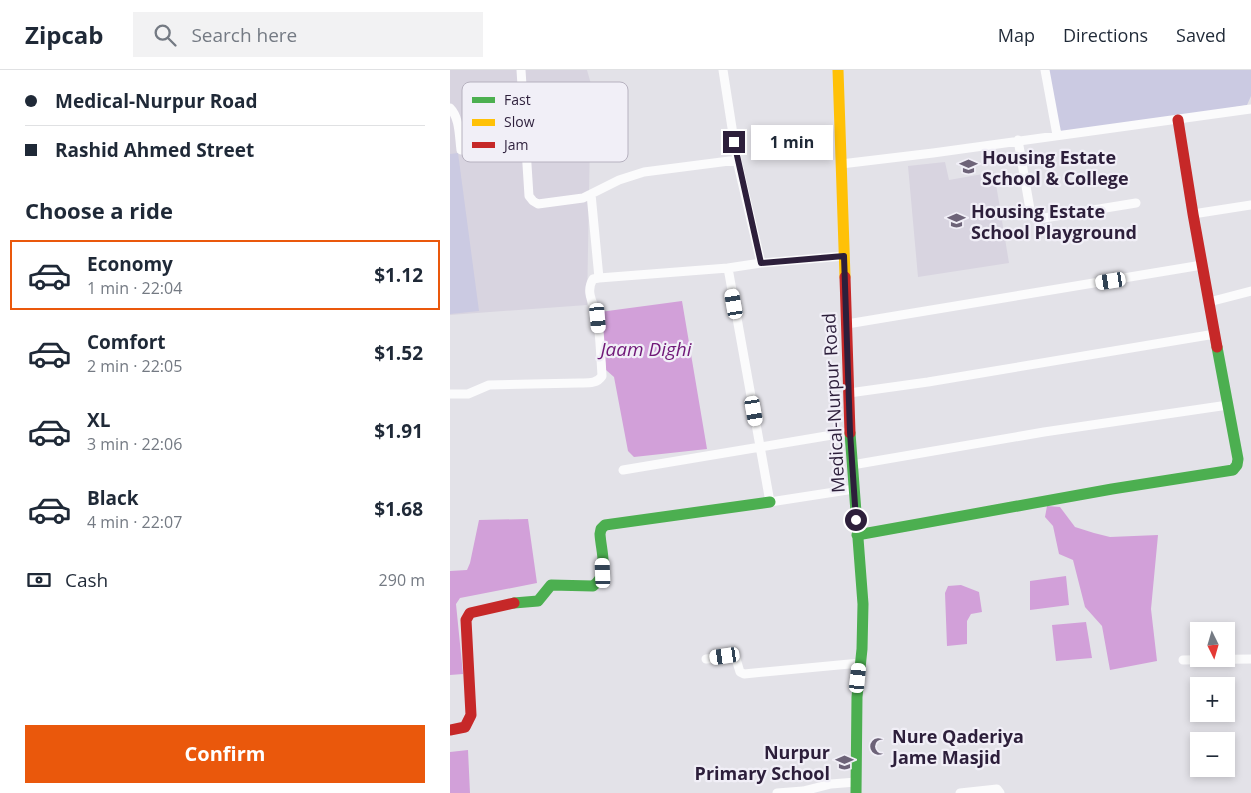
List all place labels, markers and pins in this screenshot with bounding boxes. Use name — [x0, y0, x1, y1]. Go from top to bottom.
place label: Housing Estate School & College — [982, 145, 1129, 190]
school or university icon: Housing Estate School & College — [958, 157, 978, 177]
place label: Housing Estate School Playground — [971, 199, 1137, 244]
school or university icon: Housing Estate School Playground — [947, 211, 967, 231]
place label: Nure Qaderiya Jame Masjid — [890, 724, 1024, 769]
mosque icon: Nure Qaderiya Jame Masjid — [868, 736, 888, 756]
place label: Nurpur Primary School — [695, 740, 830, 785]
school or university icon: Nurpur Primary School — [834, 752, 854, 772]

